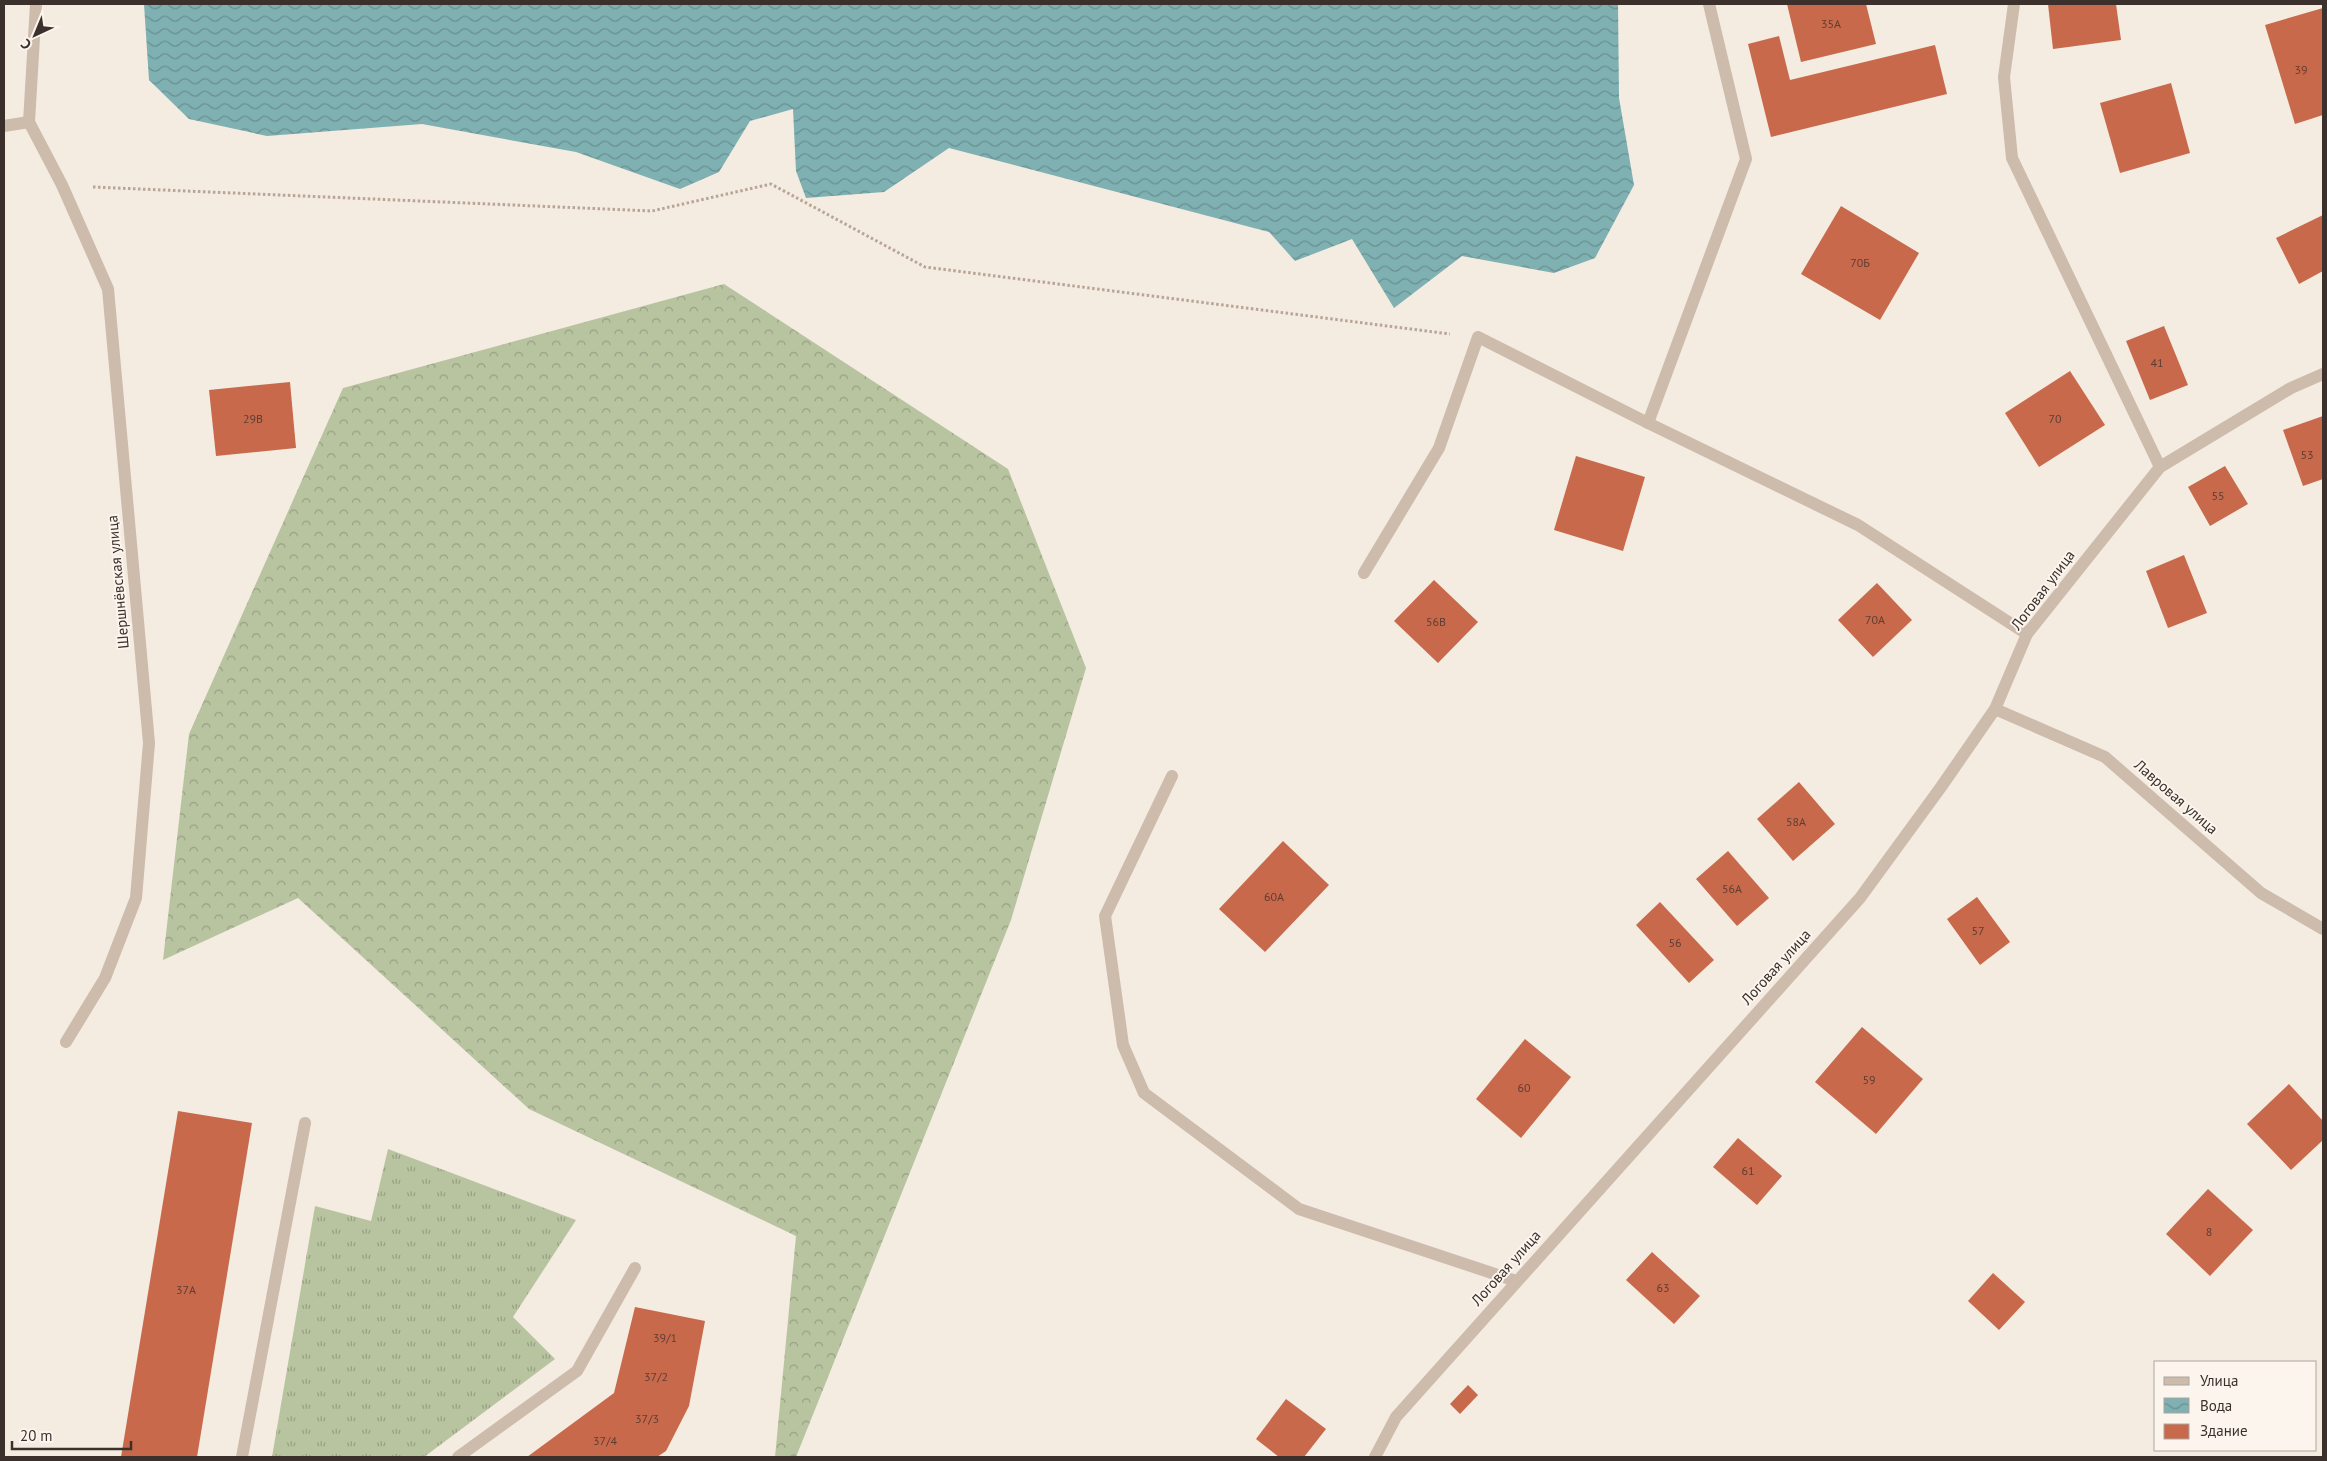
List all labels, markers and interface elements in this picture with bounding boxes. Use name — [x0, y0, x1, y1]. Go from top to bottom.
north arrow — [10, 10, 60, 60]
house number: 35А — [1821, 16, 1841, 31]
text: С — [17, 35, 35, 54]
house number: 39 — [2294, 62, 2308, 77]
house number: 70Б — [1850, 255, 1870, 270]
house number: 41 — [2150, 355, 2164, 370]
house number: 29В — [243, 411, 263, 426]
house number: 70 — [2048, 411, 2062, 426]
house number: 53 — [2300, 447, 2314, 462]
house number: 55 — [2211, 488, 2225, 503]
street label: Шершнёвская улица — [102, 515, 133, 650]
street label: Логовая улица — [2006, 546, 2079, 634]
house number: 70А — [1865, 612, 1885, 627]
house number: 56В — [1426, 614, 1446, 629]
street label: Лавровая улица — [2130, 754, 2222, 838]
house number: 58А — [1786, 814, 1806, 829]
house number: 56А — [1722, 881, 1742, 896]
house number: 60А — [1264, 889, 1284, 904]
house number: 57 — [1971, 923, 1985, 938]
street label: Логовая улица — [1736, 925, 1814, 1009]
house number: 56 — [1668, 935, 1682, 950]
house number: 59 — [1862, 1072, 1876, 1087]
house number: 60 — [1517, 1080, 1531, 1095]
house number: 61 — [1741, 1163, 1755, 1178]
house number: 8 — [2206, 1224, 2212, 1239]
street label: Логовая улица — [1466, 1226, 1544, 1310]
house number: 63 — [1656, 1280, 1670, 1295]
house number: 37А — [176, 1282, 196, 1297]
house number: 39/1 — [653, 1330, 677, 1345]
legend — [2154, 1361, 2317, 1451]
house number: 37/2 — [644, 1369, 668, 1384]
text: Улица — [2200, 1371, 2238, 1390]
text: Вода — [2200, 1396, 2232, 1415]
house number: 37/3 — [635, 1411, 659, 1426]
scale bar — [12, 1418, 131, 1450]
text: Здание — [2200, 1421, 2248, 1440]
text: 20 m — [20, 1426, 53, 1445]
house number: 37/4 — [593, 1433, 617, 1448]

